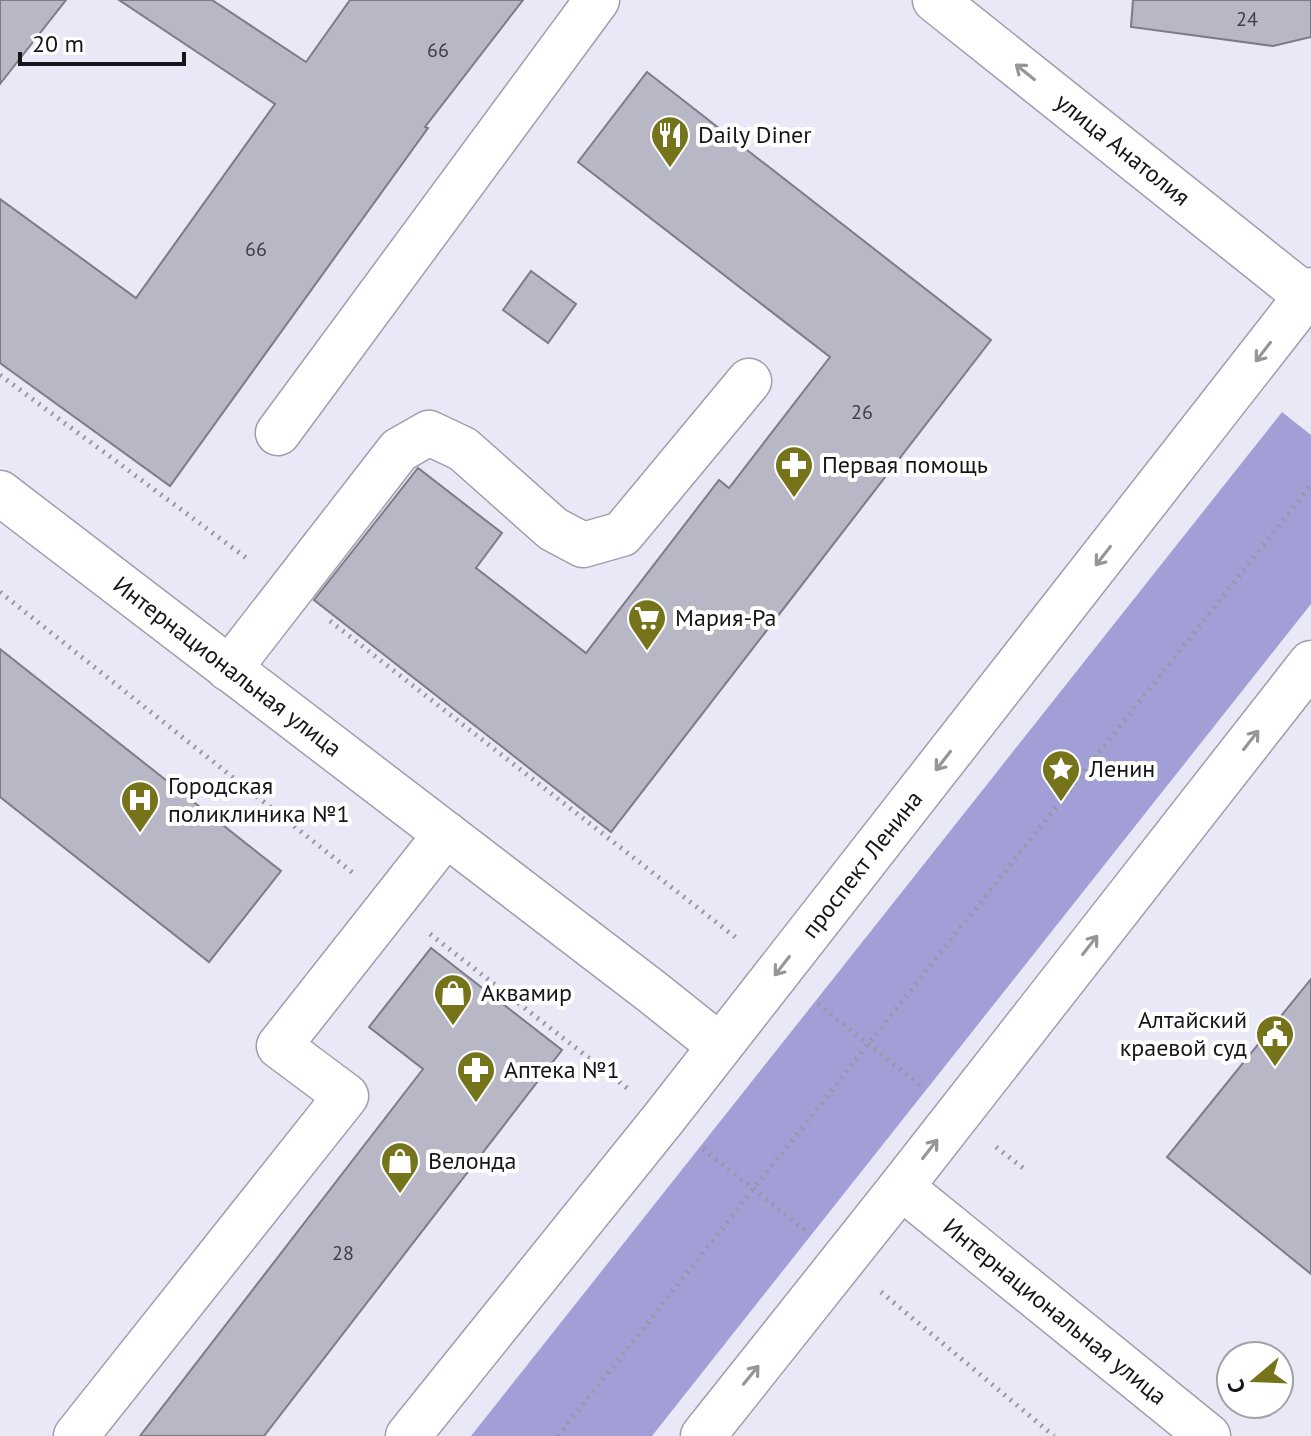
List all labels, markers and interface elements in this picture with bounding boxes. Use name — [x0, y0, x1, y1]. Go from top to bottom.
house number: 24 — [1236, 6, 1258, 32]
scale bar — [20, 16, 184, 66]
text: 20 m — [32, 28, 84, 59]
house number: 66 — [427, 37, 449, 63]
one-way arrow — [1015, 63, 1036, 80]
street label: улица Анатолия — [1049, 86, 1197, 213]
restaurant icon: Daily Diner — [649, 114, 691, 169]
place label: Daily Diner — [698, 119, 811, 150]
house number: 66 — [245, 236, 267, 262]
one-way arrow — [1255, 340, 1272, 362]
house number: 26 — [851, 399, 873, 425]
pharmacy icon: Первая помощь — [773, 444, 815, 499]
place label: Первая помощь — [822, 449, 988, 480]
one-way arrow — [1094, 545, 1111, 566]
street label: Интернациональная улица — [107, 569, 348, 764]
supermarket icon: Мария-Ра — [626, 597, 668, 652]
place label: Мария-Ра — [675, 602, 777, 633]
one-way arrow — [1242, 730, 1259, 751]
place icon: Ленин — [1040, 748, 1082, 803]
one-way arrow — [934, 750, 951, 771]
place label: Ленин — [1088, 753, 1155, 784]
place label: Городская поликлиника №1 — [168, 770, 350, 829]
hospital icon: Городская поликлиника №1 — [119, 779, 161, 834]
street label: проспект Ленина — [794, 784, 929, 944]
one-way arrow — [1082, 935, 1099, 956]
one-way arrow — [774, 955, 791, 976]
shop icon: Аквамир — [432, 972, 474, 1027]
place label: Аквамир — [481, 977, 572, 1008]
place label: Алтайский краевой суд — [1120, 1004, 1247, 1063]
public building icon: Алтайский краевой суд — [1254, 1013, 1296, 1068]
pharmacy icon: Аптека №1 — [455, 1049, 497, 1104]
place label: Аптека №1 — [504, 1054, 620, 1085]
one-way arrow — [922, 1139, 939, 1160]
shop icon: Велонда — [379, 1140, 421, 1195]
place label: Велонда — [428, 1145, 516, 1176]
street label: Интернациональная улица — [937, 1211, 1173, 1411]
house number: 28 — [332, 1240, 354, 1266]
north arrow — [1215, 1340, 1295, 1420]
one-way arrow — [743, 1365, 760, 1386]
text: С — [1221, 1376, 1251, 1397]

